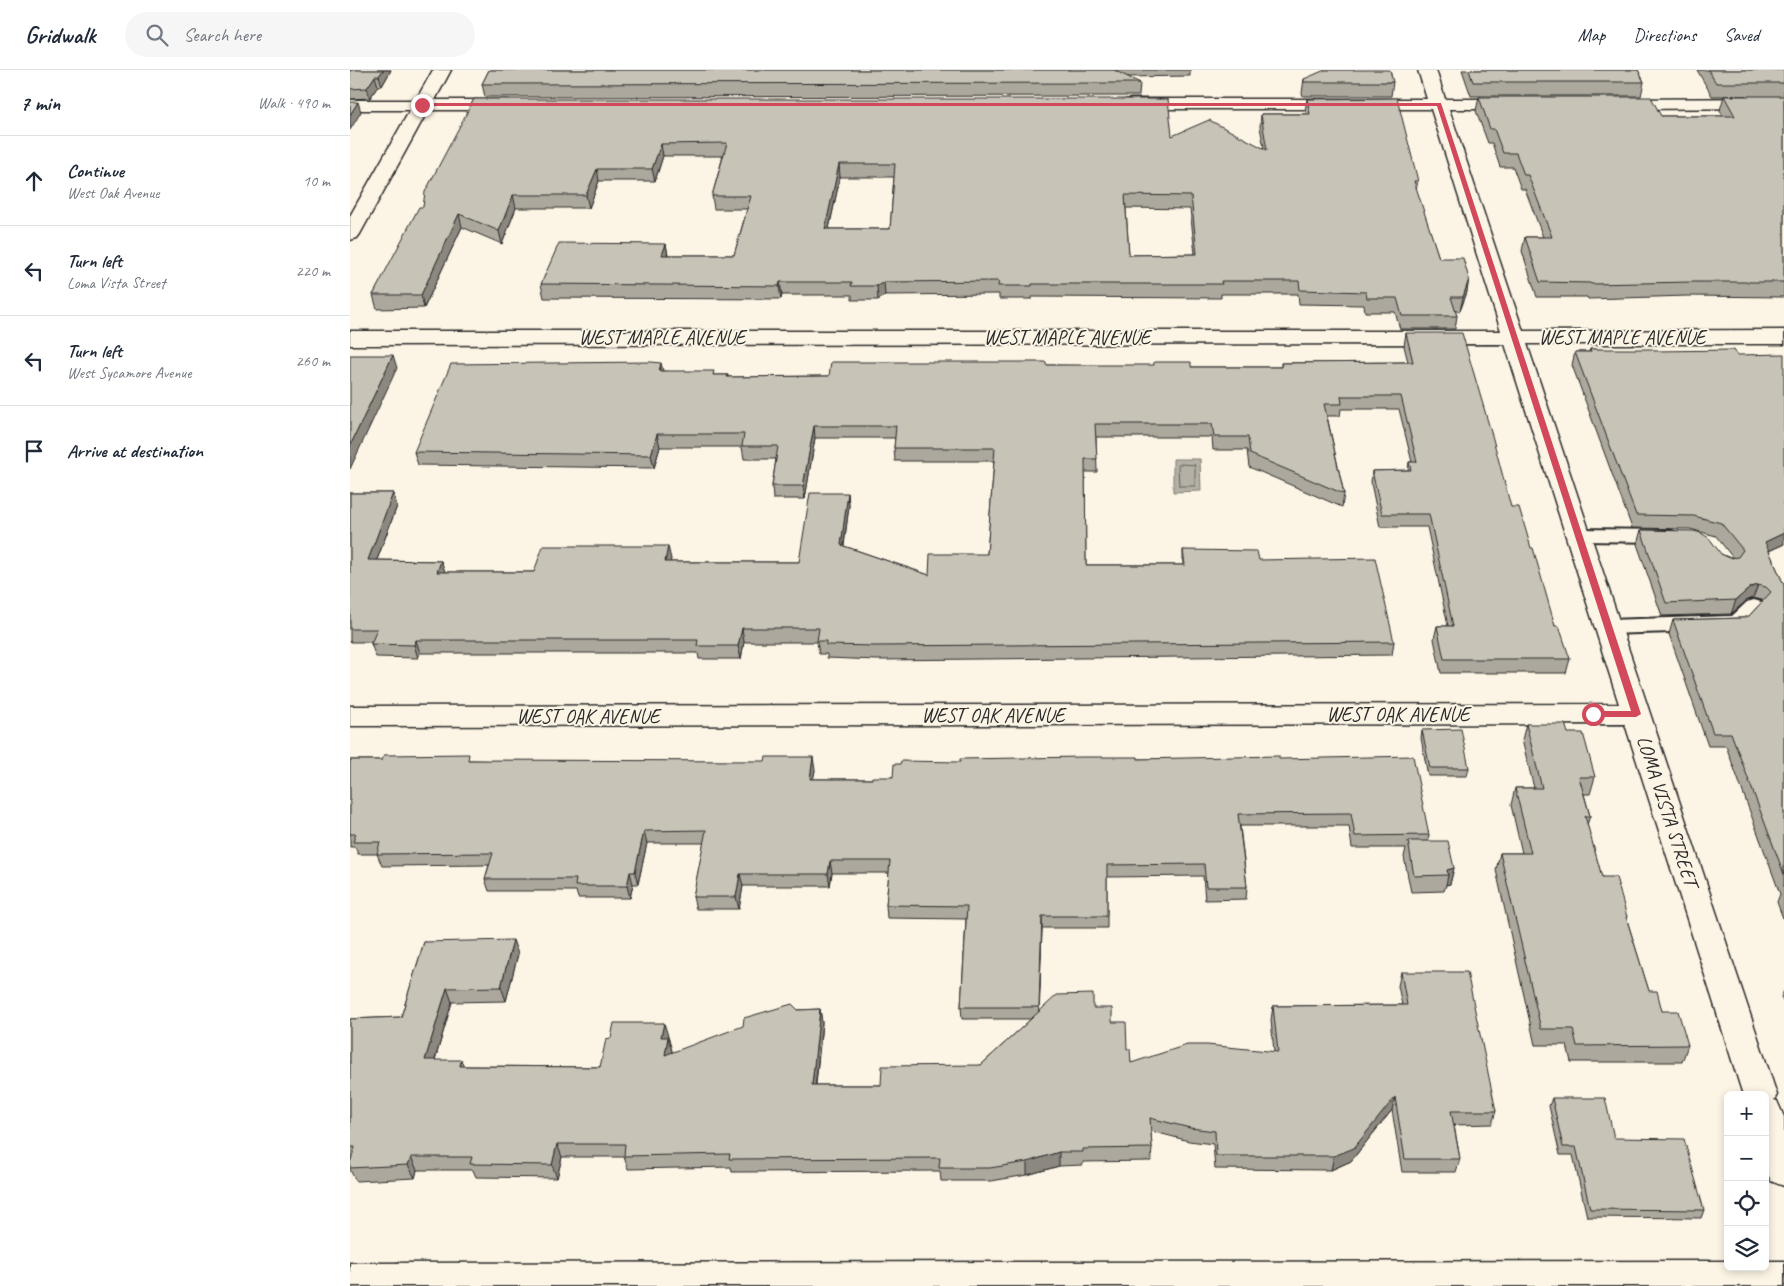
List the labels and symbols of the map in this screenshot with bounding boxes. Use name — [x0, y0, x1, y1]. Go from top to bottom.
route end — [411, 94, 434, 117]
street label: WEST MAPLE AVENUE — [579, 325, 748, 350]
street label: WEST MAPLE AVENUE — [984, 325, 1153, 350]
street label: WEST MAPLE AVENUE — [1539, 325, 1708, 350]
street label: WEST OAK AVENUE — [1326, 702, 1472, 727]
street label: WEST OAK AVENUE — [921, 703, 1067, 728]
route start — [1582, 703, 1605, 726]
street label: WEST OAK AVENUE — [516, 704, 662, 729]
street label: LOMA VISTA STREET — [1631, 733, 1705, 894]

